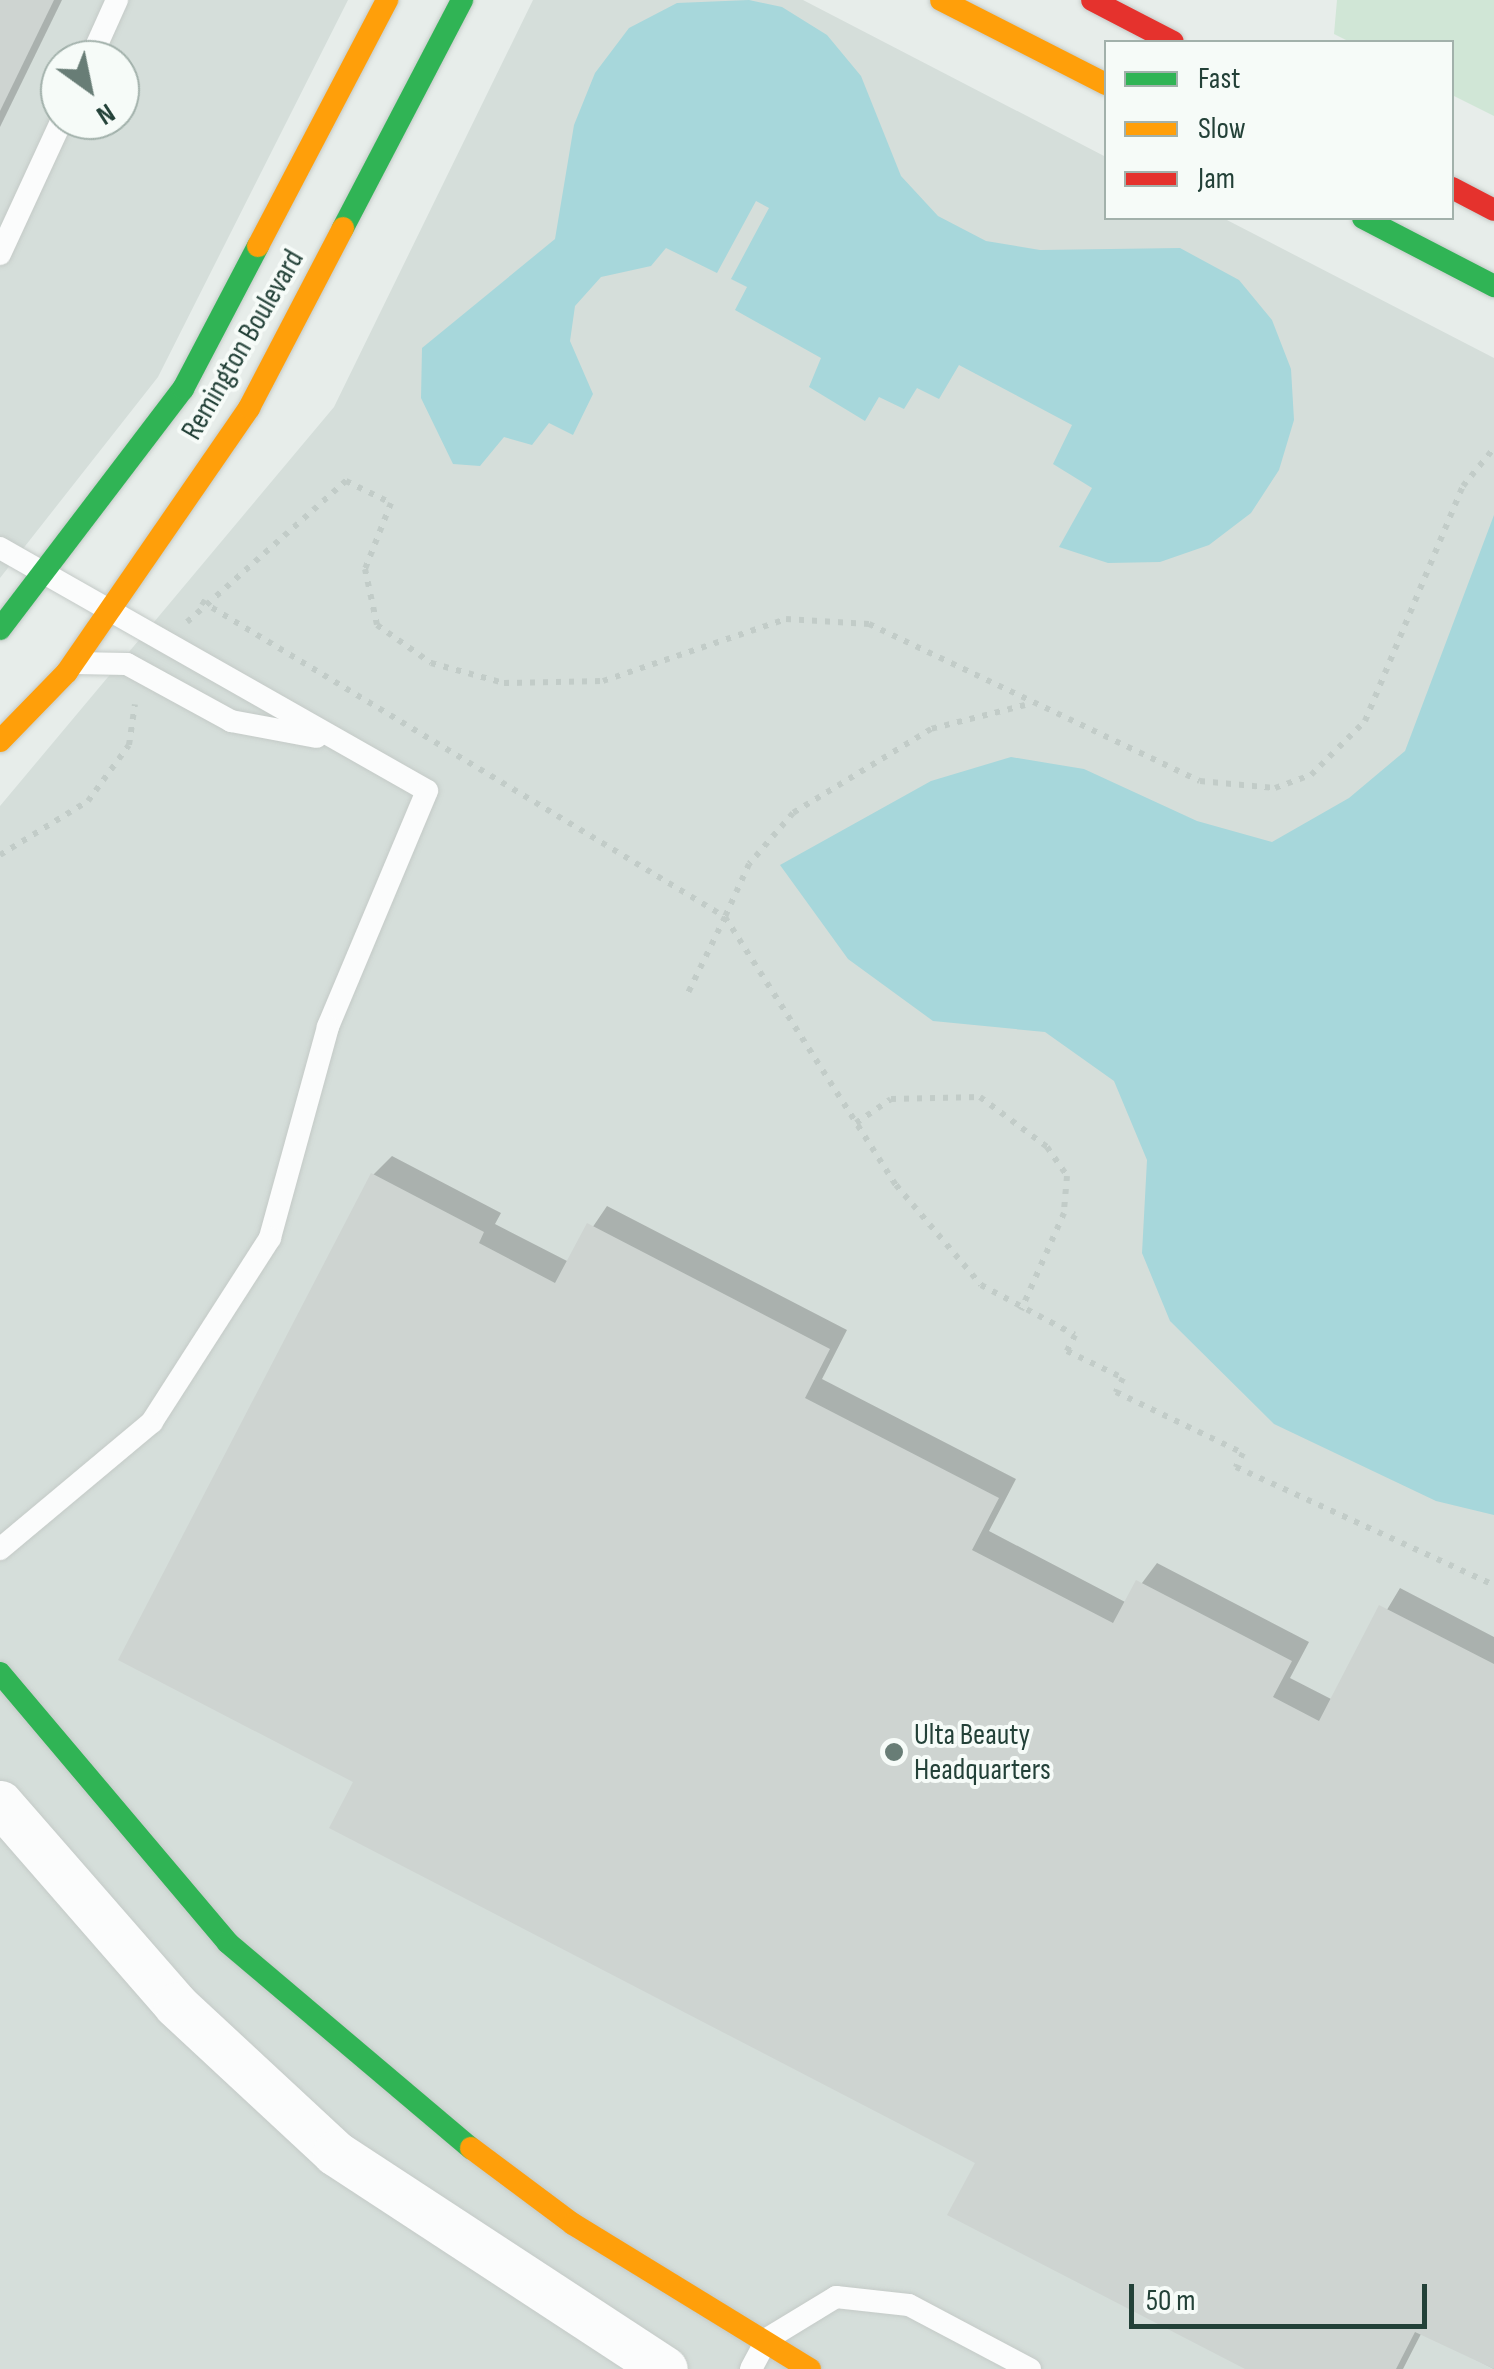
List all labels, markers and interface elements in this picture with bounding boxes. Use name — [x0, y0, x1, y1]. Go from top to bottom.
north arrow — [40, 40, 140, 140]
legend — [1104, 40, 1454, 220]
text: Fast — [1198, 61, 1240, 97]
text: N — [90, 96, 121, 132]
text: Slow — [1198, 111, 1246, 147]
text: Jam — [1198, 161, 1235, 197]
street label: Remington Boulevard — [174, 244, 312, 446]
place label: Ulta Beauty Headquarters — [914, 1717, 1051, 1788]
marker: Ulta Beauty Headquarters — [883, 1741, 905, 1763]
scale bar — [1134, 2264, 1432, 2326]
text: 50 m — [1146, 2283, 1195, 2319]

